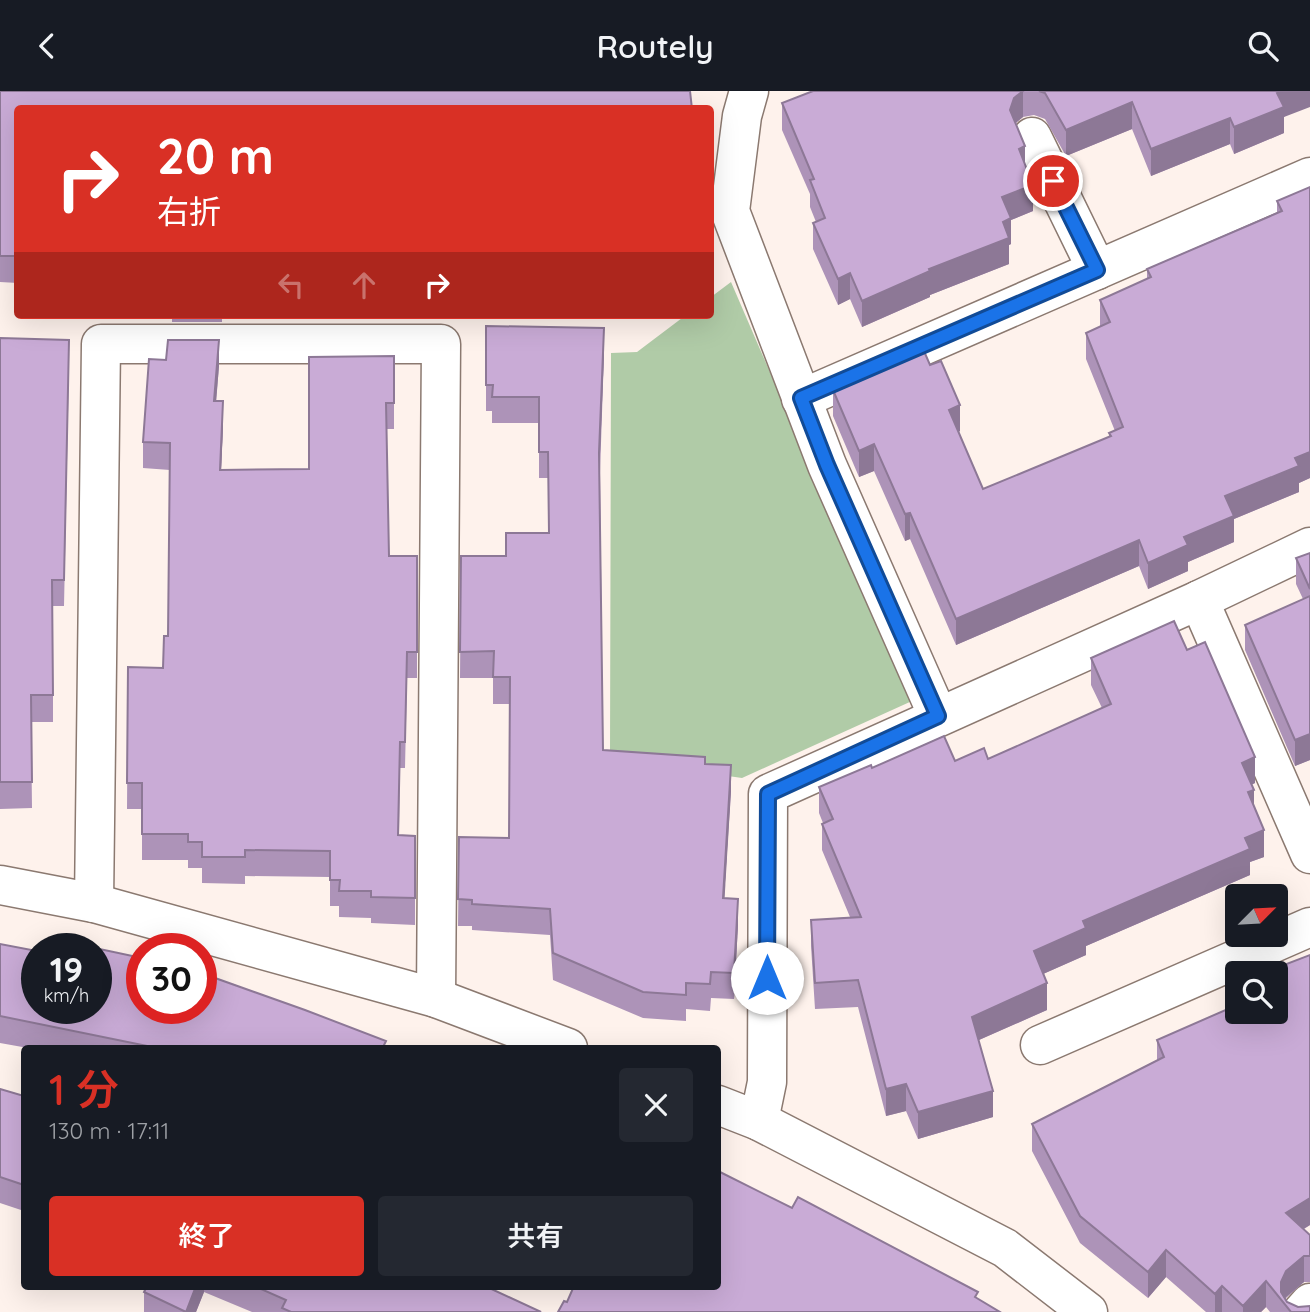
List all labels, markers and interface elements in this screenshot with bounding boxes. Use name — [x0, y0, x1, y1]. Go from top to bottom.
text: Routely — [596, 26, 714, 66]
icon: back — [28, 27, 66, 65]
icon: search — [1244, 27, 1282, 65]
text: 20 m — [157, 125, 274, 186]
icon: right — [42, 133, 133, 224]
pin — [1023, 151, 1083, 211]
icon: arrive — [1034, 162, 1072, 200]
text: 右折 — [157, 191, 221, 231]
icon: left — [272, 266, 310, 304]
icon: ahead — [345, 266, 383, 304]
icon: right — [418, 266, 456, 304]
north arrow — [1225, 884, 1288, 947]
map controls — [1225, 884, 1288, 1024]
speed limit sign: 30 — [126, 933, 217, 1024]
position arrow — [730, 941, 804, 1015]
text: 19 — [50, 947, 83, 991]
button: search — [1225, 961, 1288, 1024]
text: km/h — [44, 984, 89, 1007]
text: 1 分 — [49, 1063, 119, 1116]
button: close — [619, 1068, 693, 1142]
text: 130 m · 17:11 — [49, 1116, 169, 1145]
button: 終了 — [49, 1196, 364, 1276]
button: 共有 — [378, 1196, 693, 1276]

